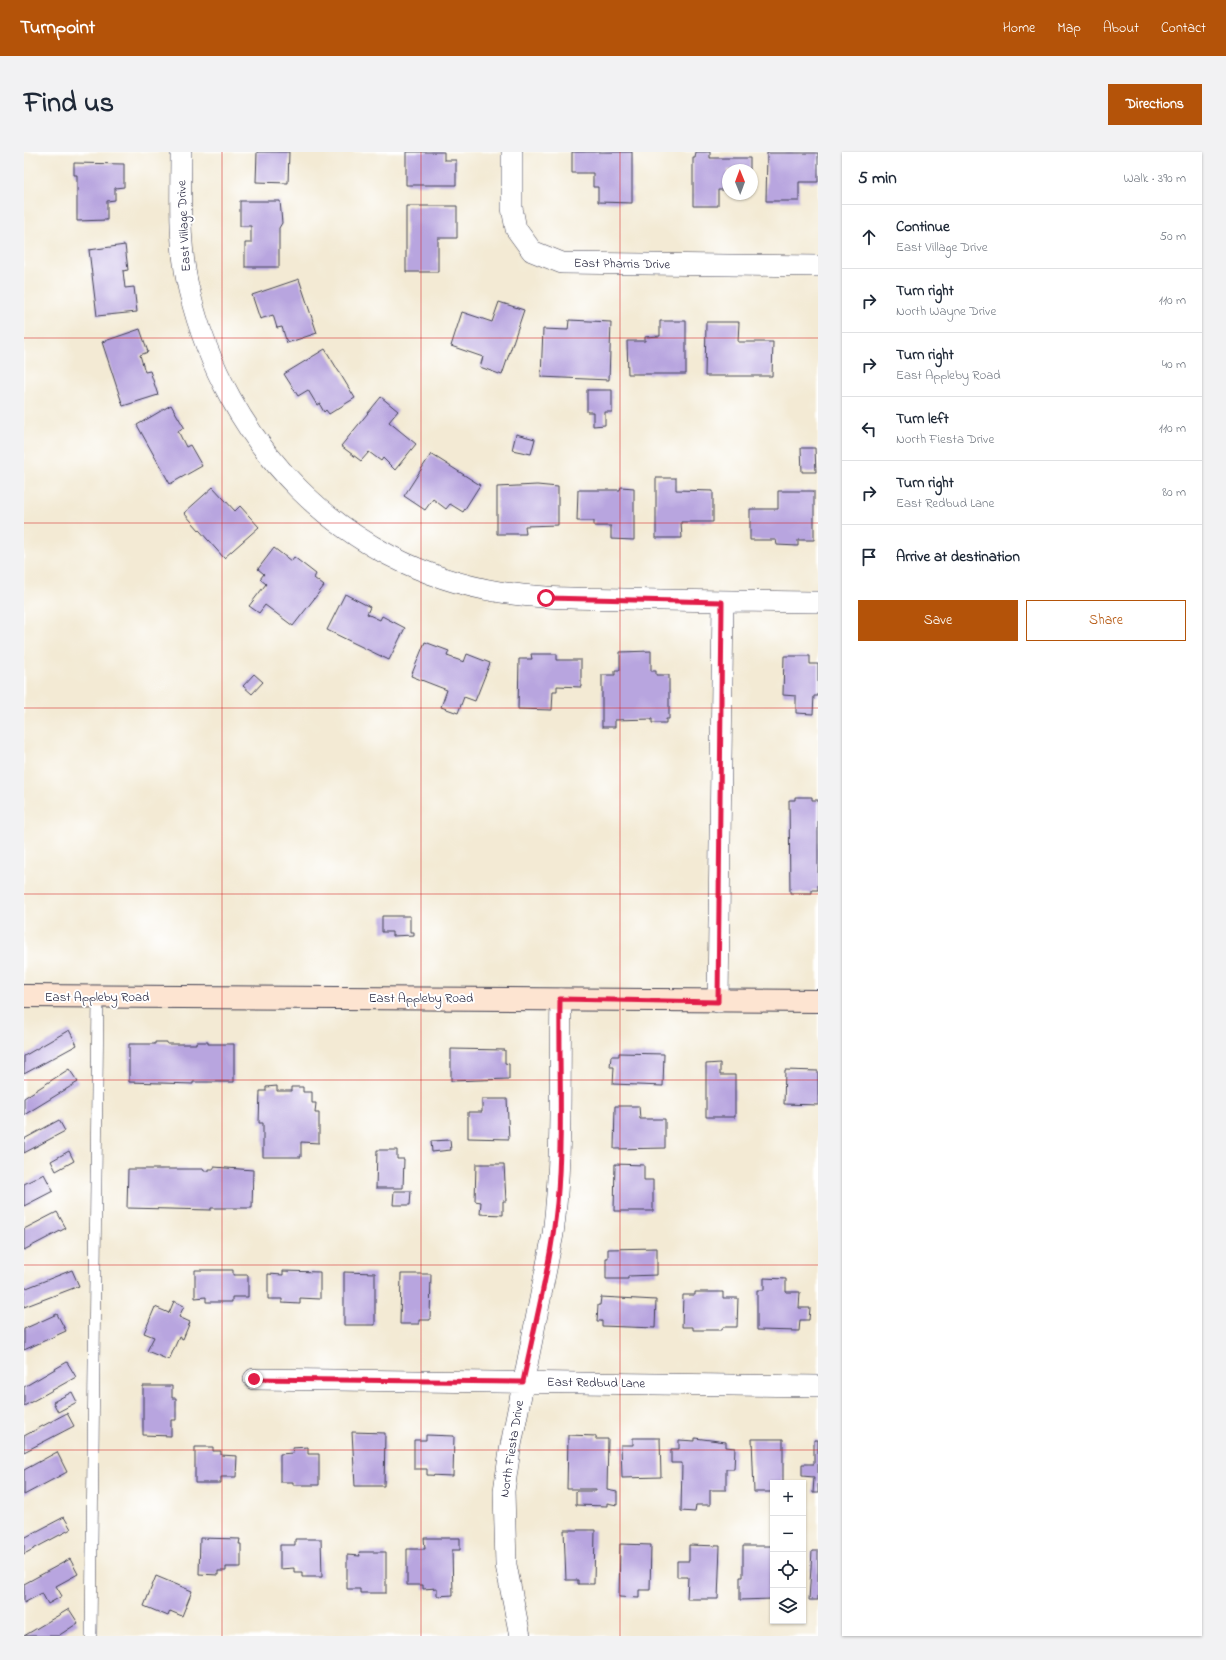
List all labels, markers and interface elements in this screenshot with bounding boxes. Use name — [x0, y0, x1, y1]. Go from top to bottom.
text: Turnpoint — [20, 15, 95, 42]
text: Home — [1003, 18, 1035, 39]
text: Map — [1057, 18, 1081, 39]
text: About — [1103, 18, 1139, 39]
text: Contact — [1161, 18, 1206, 39]
text: Find us — [24, 84, 114, 125]
button: Directions — [1108, 84, 1202, 125]
north arrow — [722, 164, 758, 200]
text: 5 min — [858, 166, 897, 191]
text: Walk · 390 m — [1124, 169, 1186, 188]
street label: East Village Drive — [172, 180, 197, 272]
text: Continue — [896, 216, 950, 238]
icon: ahead — [858, 226, 880, 248]
text: 50 m — [1160, 227, 1186, 246]
text: East Village Drive — [896, 238, 988, 257]
street label: East Pharris Drive — [574, 254, 671, 274]
text: Turn right — [896, 280, 954, 302]
icon: right — [858, 290, 880, 312]
text: 110 m — [1159, 291, 1186, 310]
text: North Wayne Drive — [896, 302, 996, 321]
text: Turn right — [896, 344, 954, 366]
icon: right — [858, 354, 880, 376]
text: 40 m — [1162, 355, 1186, 374]
text: East Appleby Road — [896, 366, 1001, 385]
text: Turn left — [896, 408, 949, 430]
icon: left — [858, 418, 880, 440]
text: 110 m — [1159, 419, 1186, 438]
text: North Fiesta Drive — [896, 430, 994, 449]
text: Turn right — [896, 472, 954, 494]
icon: right — [858, 482, 880, 504]
text: 80 m — [1162, 483, 1186, 502]
text: East Redbud Lane — [896, 494, 994, 513]
icon: arrive — [858, 546, 880, 568]
text: Arrive at destination — [896, 546, 1020, 568]
route start — [537, 589, 555, 607]
button: Save — [858, 600, 1018, 641]
button: Share — [1026, 600, 1186, 641]
street label: East Appleby Road — [45, 988, 150, 1008]
street label: East Appleby Road — [369, 989, 474, 1009]
route end — [245, 1370, 263, 1388]
street label: East Redbud Lane — [547, 1373, 645, 1393]
street label: North Fiesta Drive — [495, 1399, 529, 1499]
map controls — [770, 1480, 806, 1624]
button: + — [770, 1480, 806, 1516]
button: − — [770, 1516, 806, 1552]
button: locate — [770, 1552, 806, 1588]
button: layers — [770, 1588, 806, 1624]

